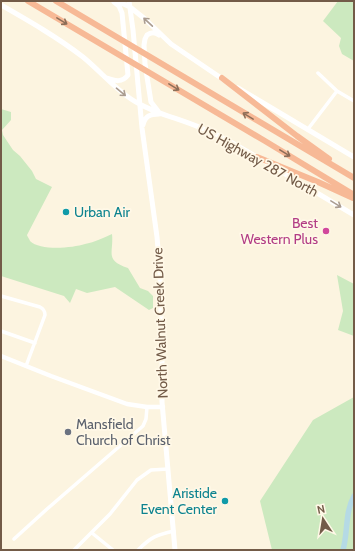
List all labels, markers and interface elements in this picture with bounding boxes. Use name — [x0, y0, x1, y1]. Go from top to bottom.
one-way arrow — [56, 17, 68, 25]
one-way arrow — [143, 17, 153, 27]
one-way arrow — [168, 83, 180, 91]
one-way arrow — [116, 87, 127, 96]
one-way arrow — [242, 111, 254, 119]
street label: US Highway 287 North — [194, 119, 322, 201]
one-way arrow — [279, 149, 290, 157]
one-way arrow — [330, 200, 341, 208]
place label: Urban Air — [74, 203, 130, 221]
marker: Urban Air — [61, 207, 71, 217]
place label: Best Western Plus — [241, 214, 318, 248]
marker: Best Western Plus — [321, 226, 331, 236]
street label: North Walnut Creek Drive — [148, 247, 172, 399]
place label: Mansfield Church of Christ — [76, 415, 171, 449]
marker: Mansfield Church of Christ — [63, 427, 73, 437]
place label: Aristide Event Center — [140, 484, 218, 518]
marker: Aristide Event Center — [220, 496, 230, 506]
north arrow — [303, 499, 343, 539]
text: N — [316, 502, 326, 517]

